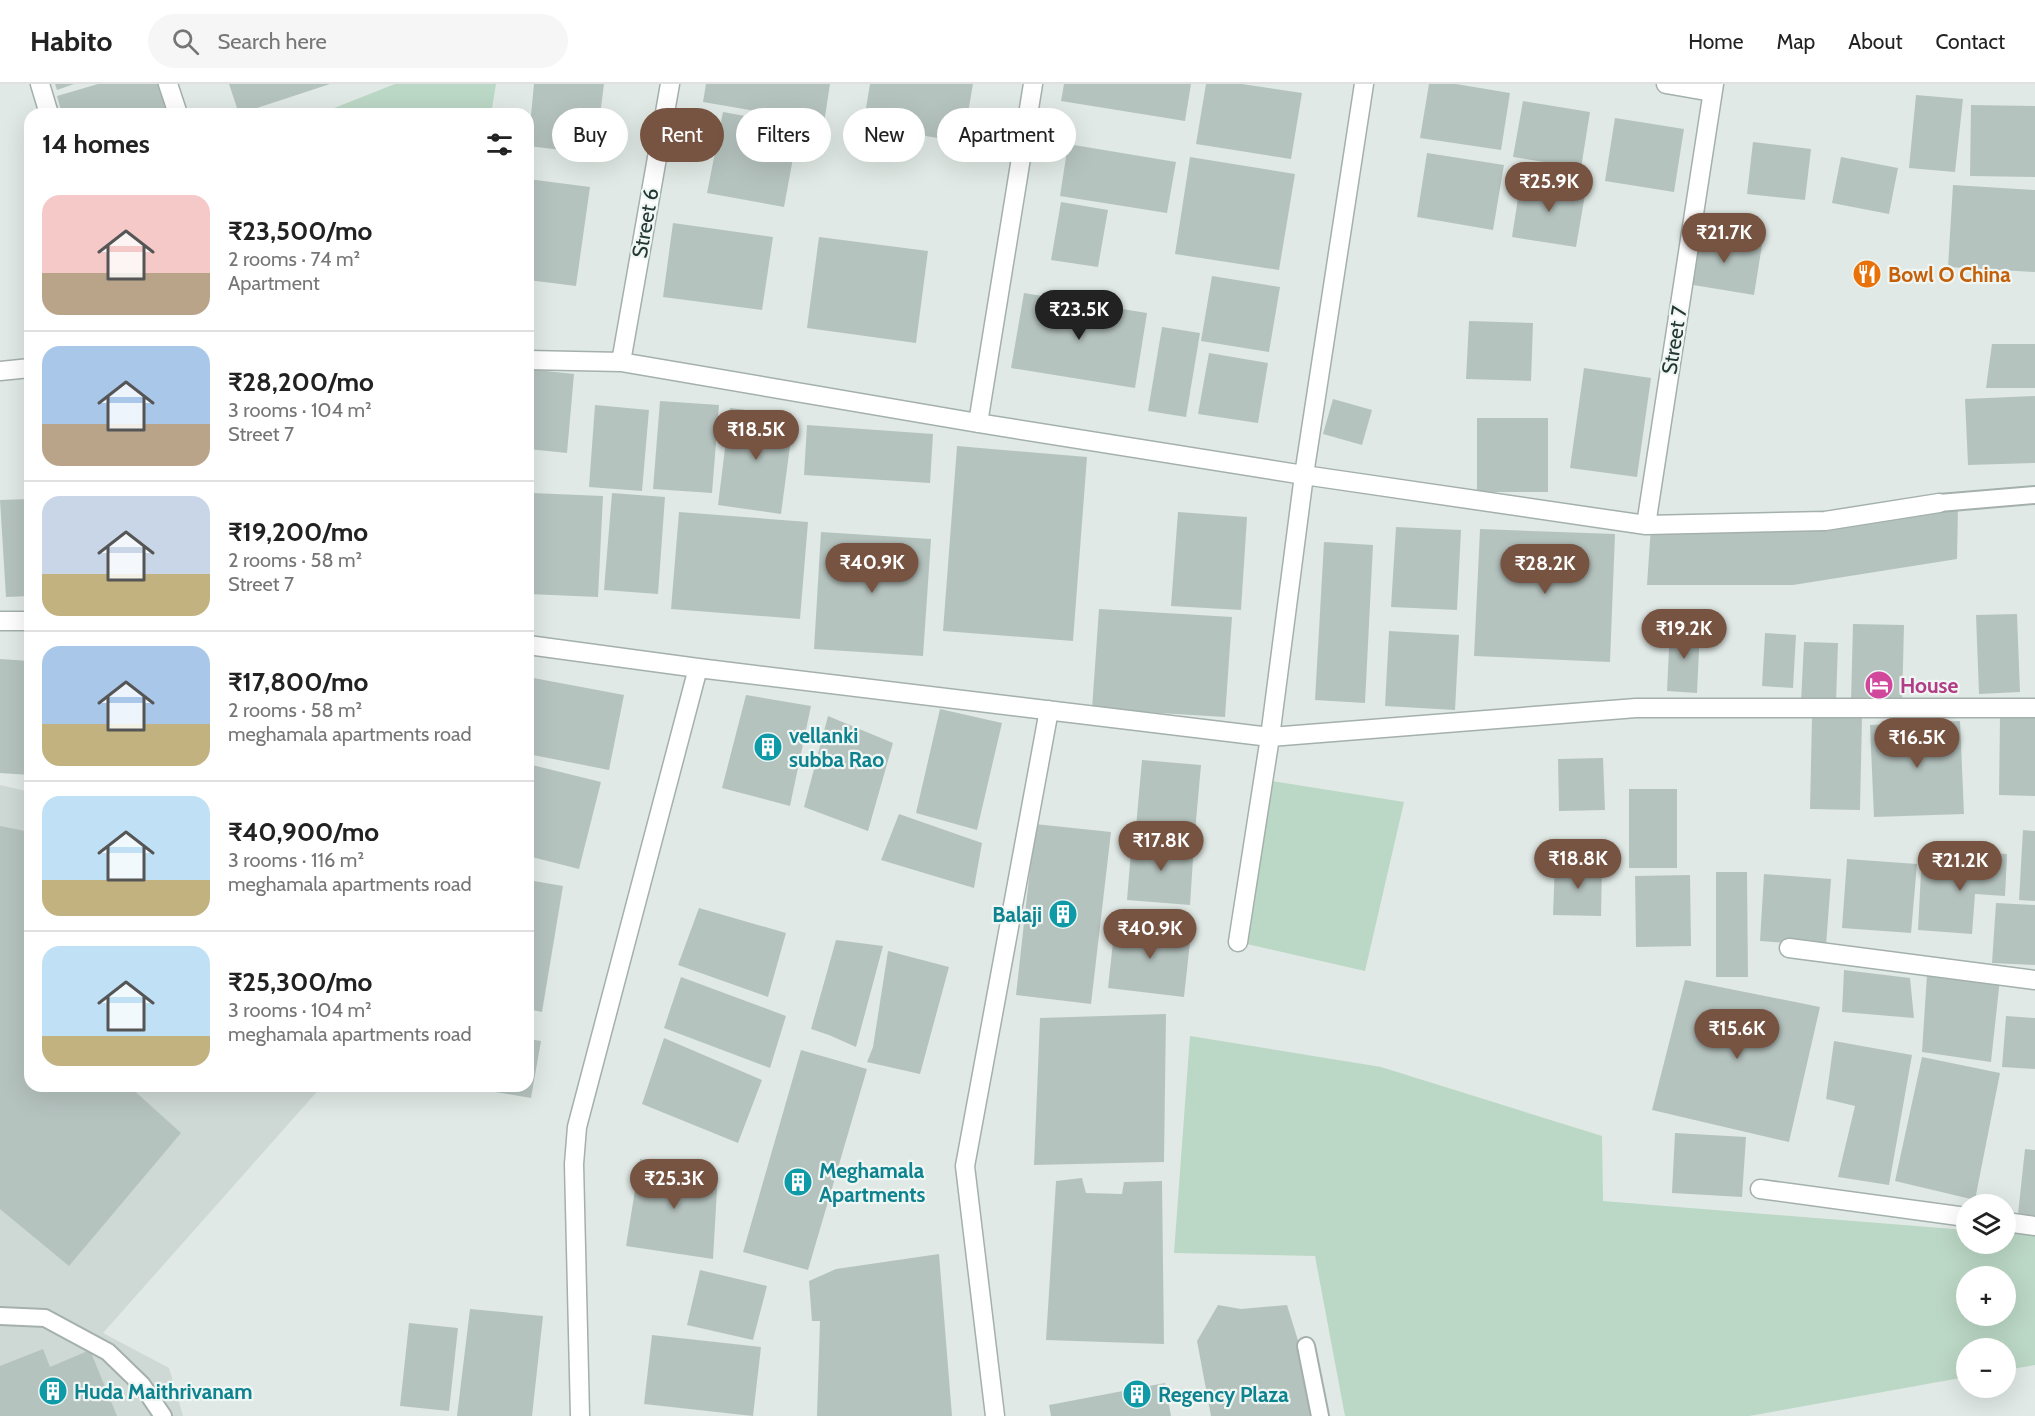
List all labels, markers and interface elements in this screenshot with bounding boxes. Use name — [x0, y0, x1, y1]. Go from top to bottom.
search box — [148, 14, 568, 68]
text: Habito — [30, 24, 112, 58]
icon: search — [169, 25, 202, 58]
text: Search here — [217, 28, 327, 55]
text: Home — [1688, 29, 1744, 54]
text: Map — [1777, 29, 1815, 54]
text: About — [1848, 29, 1902, 54]
text: Contact — [1935, 29, 2005, 54]
chip: Buy — [552, 108, 628, 162]
chip: Rent — [640, 108, 724, 162]
chip: Filters — [736, 108, 831, 162]
chip: New — [843, 108, 925, 162]
chip: Apartment — [937, 108, 1076, 162]
text: 14 homes — [42, 128, 150, 160]
icon: filters — [483, 128, 516, 161]
pin: ₹25.9K — [1500, 162, 1598, 213]
text: ₹25.9K — [1519, 169, 1579, 193]
street label: Street 6 — [627, 186, 663, 260]
pin: ₹21.7K — [1675, 213, 1773, 264]
text: ₹23,500/mo — [228, 215, 372, 247]
icon: home — [90, 219, 162, 291]
text: ₹21.7K — [1696, 220, 1752, 244]
text: 2 rooms · 74 m² — [228, 247, 360, 271]
restaurant icon: Bowl O China — [1851, 258, 1883, 290]
place label: Bowl O China — [1888, 262, 2011, 287]
text: Apartment — [228, 271, 320, 295]
pin: ₹23.5K — [1030, 290, 1128, 341]
text: ₹23.5K — [1049, 297, 1109, 321]
street label: Street 7 — [1656, 303, 1692, 376]
text: ₹28,200/mo — [228, 366, 374, 398]
icon: home — [90, 370, 162, 442]
text: 3 rooms · 104 m² — [228, 398, 372, 422]
pin: ₹18.5K — [707, 410, 805, 461]
text: ₹18.5K — [727, 417, 785, 441]
text: Street 7 — [228, 422, 294, 446]
text: ₹19,200/mo — [228, 516, 368, 548]
icon: home — [90, 520, 162, 592]
pin: ₹40.9K — [823, 543, 921, 594]
pin: ₹28.2K — [1496, 544, 1594, 595]
text: 2 rooms · 58 m² — [228, 548, 362, 572]
text: ₹40.9K — [839, 550, 905, 574]
text: ₹28.2K — [1514, 551, 1576, 575]
text: Street 7 — [228, 572, 294, 596]
pin: ₹19.2K — [1635, 609, 1733, 660]
text: ₹19.2K — [1656, 616, 1712, 640]
text: ₹17,800/mo — [228, 666, 368, 698]
hotel icon: House — [1863, 669, 1895, 701]
icon: home — [90, 670, 162, 742]
place label: House — [1900, 673, 1958, 698]
text: 2 rooms · 58 m² — [228, 698, 362, 722]
pin: ₹16.5K — [1868, 718, 1966, 769]
text: meghamala apartments road — [228, 722, 472, 746]
place label: vellanki subba Rao — [789, 723, 884, 772]
text: ₹16.5K — [1888, 725, 1946, 749]
building icon: vellanki subba Rao — [752, 731, 784, 763]
text: ₹40,900/mo — [228, 816, 379, 848]
icon: home — [90, 820, 162, 892]
pin: ₹17.8K — [1112, 821, 1210, 872]
text: ₹17.8K — [1133, 828, 1189, 852]
pin: ₹18.8K — [1529, 839, 1627, 890]
pin: ₹21.2K — [1911, 841, 2009, 892]
text: ₹18.8K — [1548, 846, 1608, 870]
text: 3 rooms · 116 m² — [228, 848, 364, 872]
text: ₹21.2K — [1932, 848, 1988, 872]
text: meghamala apartments road — [228, 872, 472, 896]
building icon: Balaji — [1047, 898, 1079, 930]
place label: Balaji — [992, 902, 1042, 927]
pin: ₹40.9K — [1101, 909, 1199, 960]
text: ₹40.9K — [1117, 916, 1183, 940]
text: ₹25,300/mo — [228, 966, 372, 998]
icon: home — [90, 970, 162, 1042]
text: 3 rooms · 104 m² — [228, 998, 372, 1022]
pin: ₹15.6K — [1688, 1009, 1786, 1060]
text: ₹15.6K — [1708, 1016, 1766, 1040]
text: meghamala apartments road — [228, 1022, 472, 1046]
place label: Meghamala Apartments — [819, 1158, 926, 1207]
pin: ₹25.3K — [625, 1159, 723, 1210]
text: ₹25.3K — [644, 1166, 704, 1190]
building icon: Meghamala Apartments — [782, 1166, 814, 1198]
map controls — [1956, 1194, 2016, 1398]
button: layers — [1956, 1194, 2016, 1254]
button: + — [1956, 1266, 2016, 1326]
button: − — [1956, 1338, 2016, 1398]
building icon: Huda Maithrivanam — [37, 1375, 69, 1407]
building icon: Regency Plaza — [1121, 1378, 1153, 1410]
place label: Huda Maithrivanam — [74, 1379, 253, 1404]
place label: Regency Plaza — [1158, 1382, 1289, 1407]

